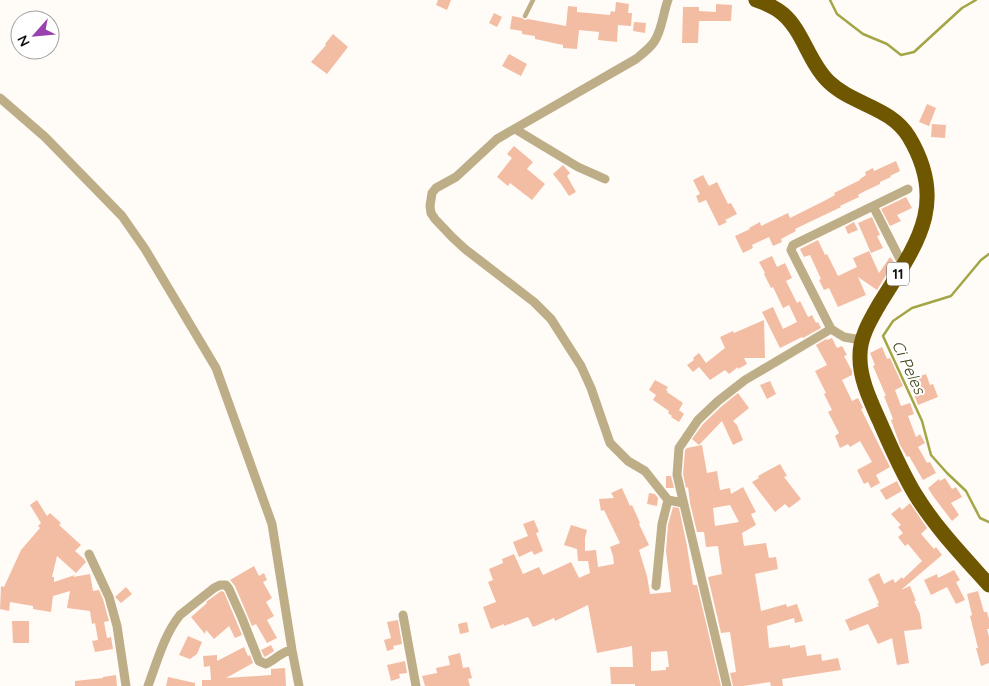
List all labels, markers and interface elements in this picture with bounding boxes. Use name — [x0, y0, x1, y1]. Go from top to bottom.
north arrow — [10, 10, 60, 60]
text: N — [13, 32, 34, 50]
road number: 11 — [887, 262, 909, 286]
water label: Ci Peles — [888, 337, 931, 398]

